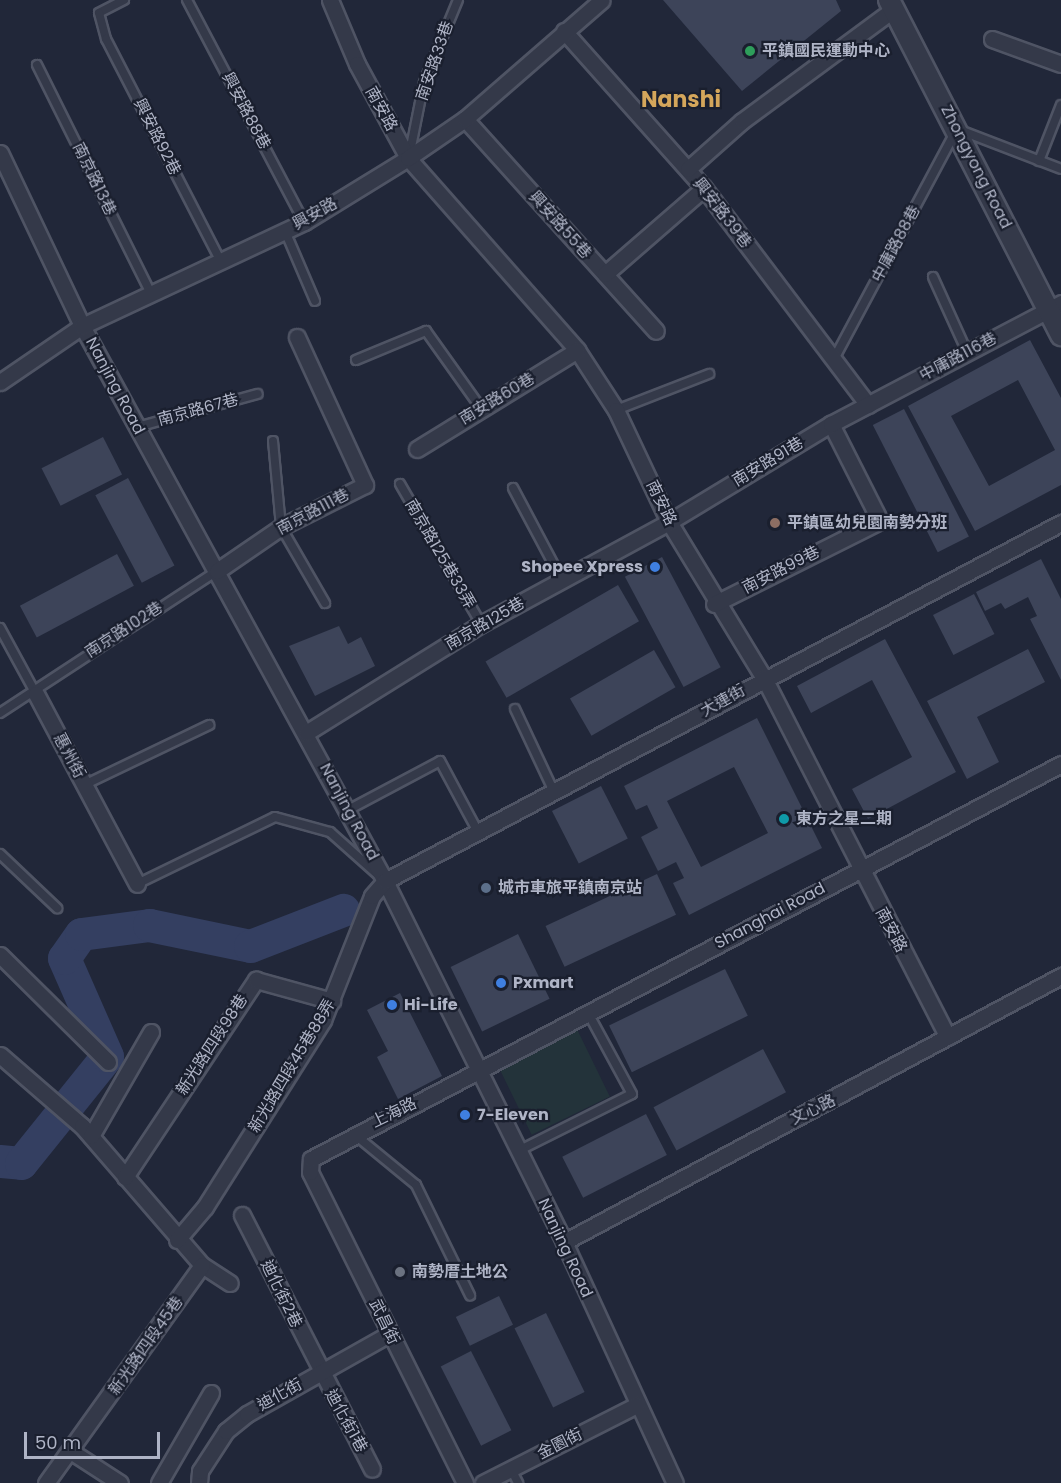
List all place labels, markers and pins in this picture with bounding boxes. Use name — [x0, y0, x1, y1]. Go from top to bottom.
place label: 平鎮國民運動中心 — [762, 41, 890, 61]
marker: 平鎮國民運動中心 — [743, 44, 757, 58]
place label: 平鎮區幼兒園南勢分班 — [787, 513, 947, 533]
marker: 平鎮區幼兒園南勢分班 — [768, 516, 782, 530]
place label: Shopee Xpress — [521, 557, 643, 577]
marker: Shopee Xpress — [648, 560, 662, 574]
place label: 東方之星二期 — [796, 809, 892, 829]
marker: 東方之星二期 — [777, 812, 791, 826]
place label: 城市車旅平鎮南京站 — [498, 878, 642, 898]
marker: 城市車旅平鎮南京站 — [479, 881, 493, 895]
place label: Pxmart — [513, 973, 574, 993]
marker: Pxmart — [494, 976, 508, 990]
place label: Hi-Life — [404, 995, 458, 1015]
marker: Hi-Life — [385, 998, 399, 1012]
place label: 7-Eleven — [477, 1105, 549, 1125]
marker: 7-Eleven — [458, 1108, 472, 1122]
place label: 南勢厝土地公 — [412, 1262, 508, 1282]
marker: 南勢厝土地公 — [393, 1265, 407, 1279]

